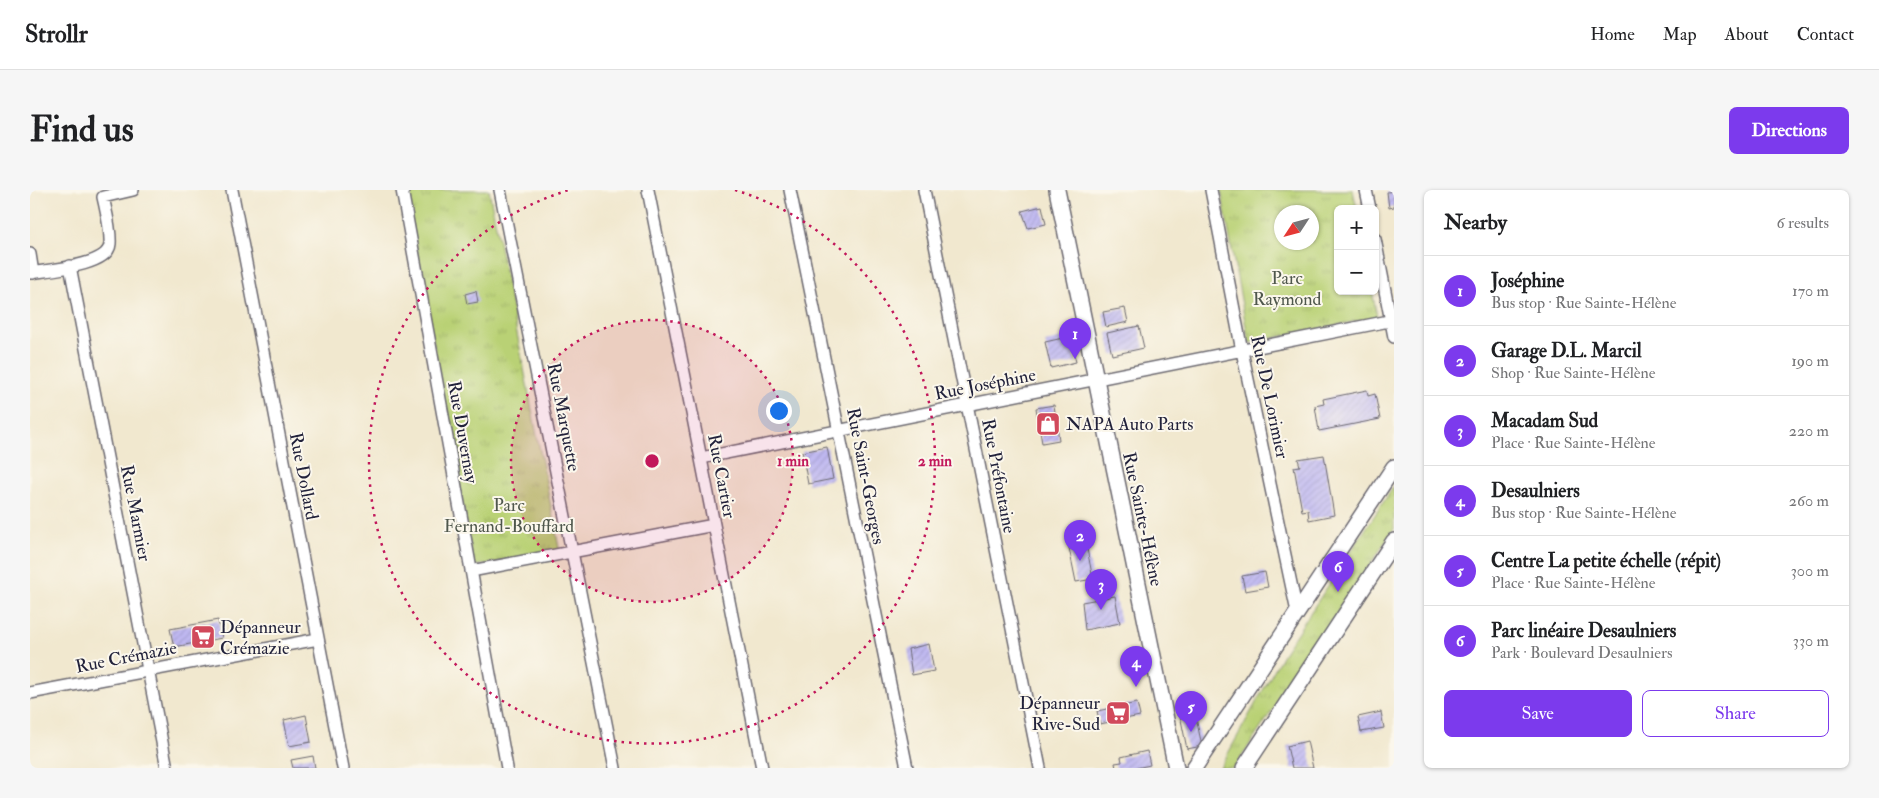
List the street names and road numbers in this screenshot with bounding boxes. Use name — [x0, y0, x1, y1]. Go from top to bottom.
street label: Rue De Lorimier — [1245, 333, 1294, 461]
street label: Rue Marquette — [542, 361, 585, 474]
street label: Rue Joséphine — [933, 363, 1038, 406]
street label: Rue Duvernay — [442, 379, 483, 486]
street label: Rue Saint-Georges — [841, 406, 890, 546]
street label: Rue Préfontaine — [976, 417, 1021, 536]
street label: Rue Dollard — [284, 430, 323, 522]
street label: Rue Cartier — [702, 432, 741, 520]
street label: Rue Sainte-Hélène — [1117, 450, 1168, 589]
street label: Rue Marmier — [115, 463, 156, 563]
street label: Rue Crémazie — [73, 636, 179, 679]

